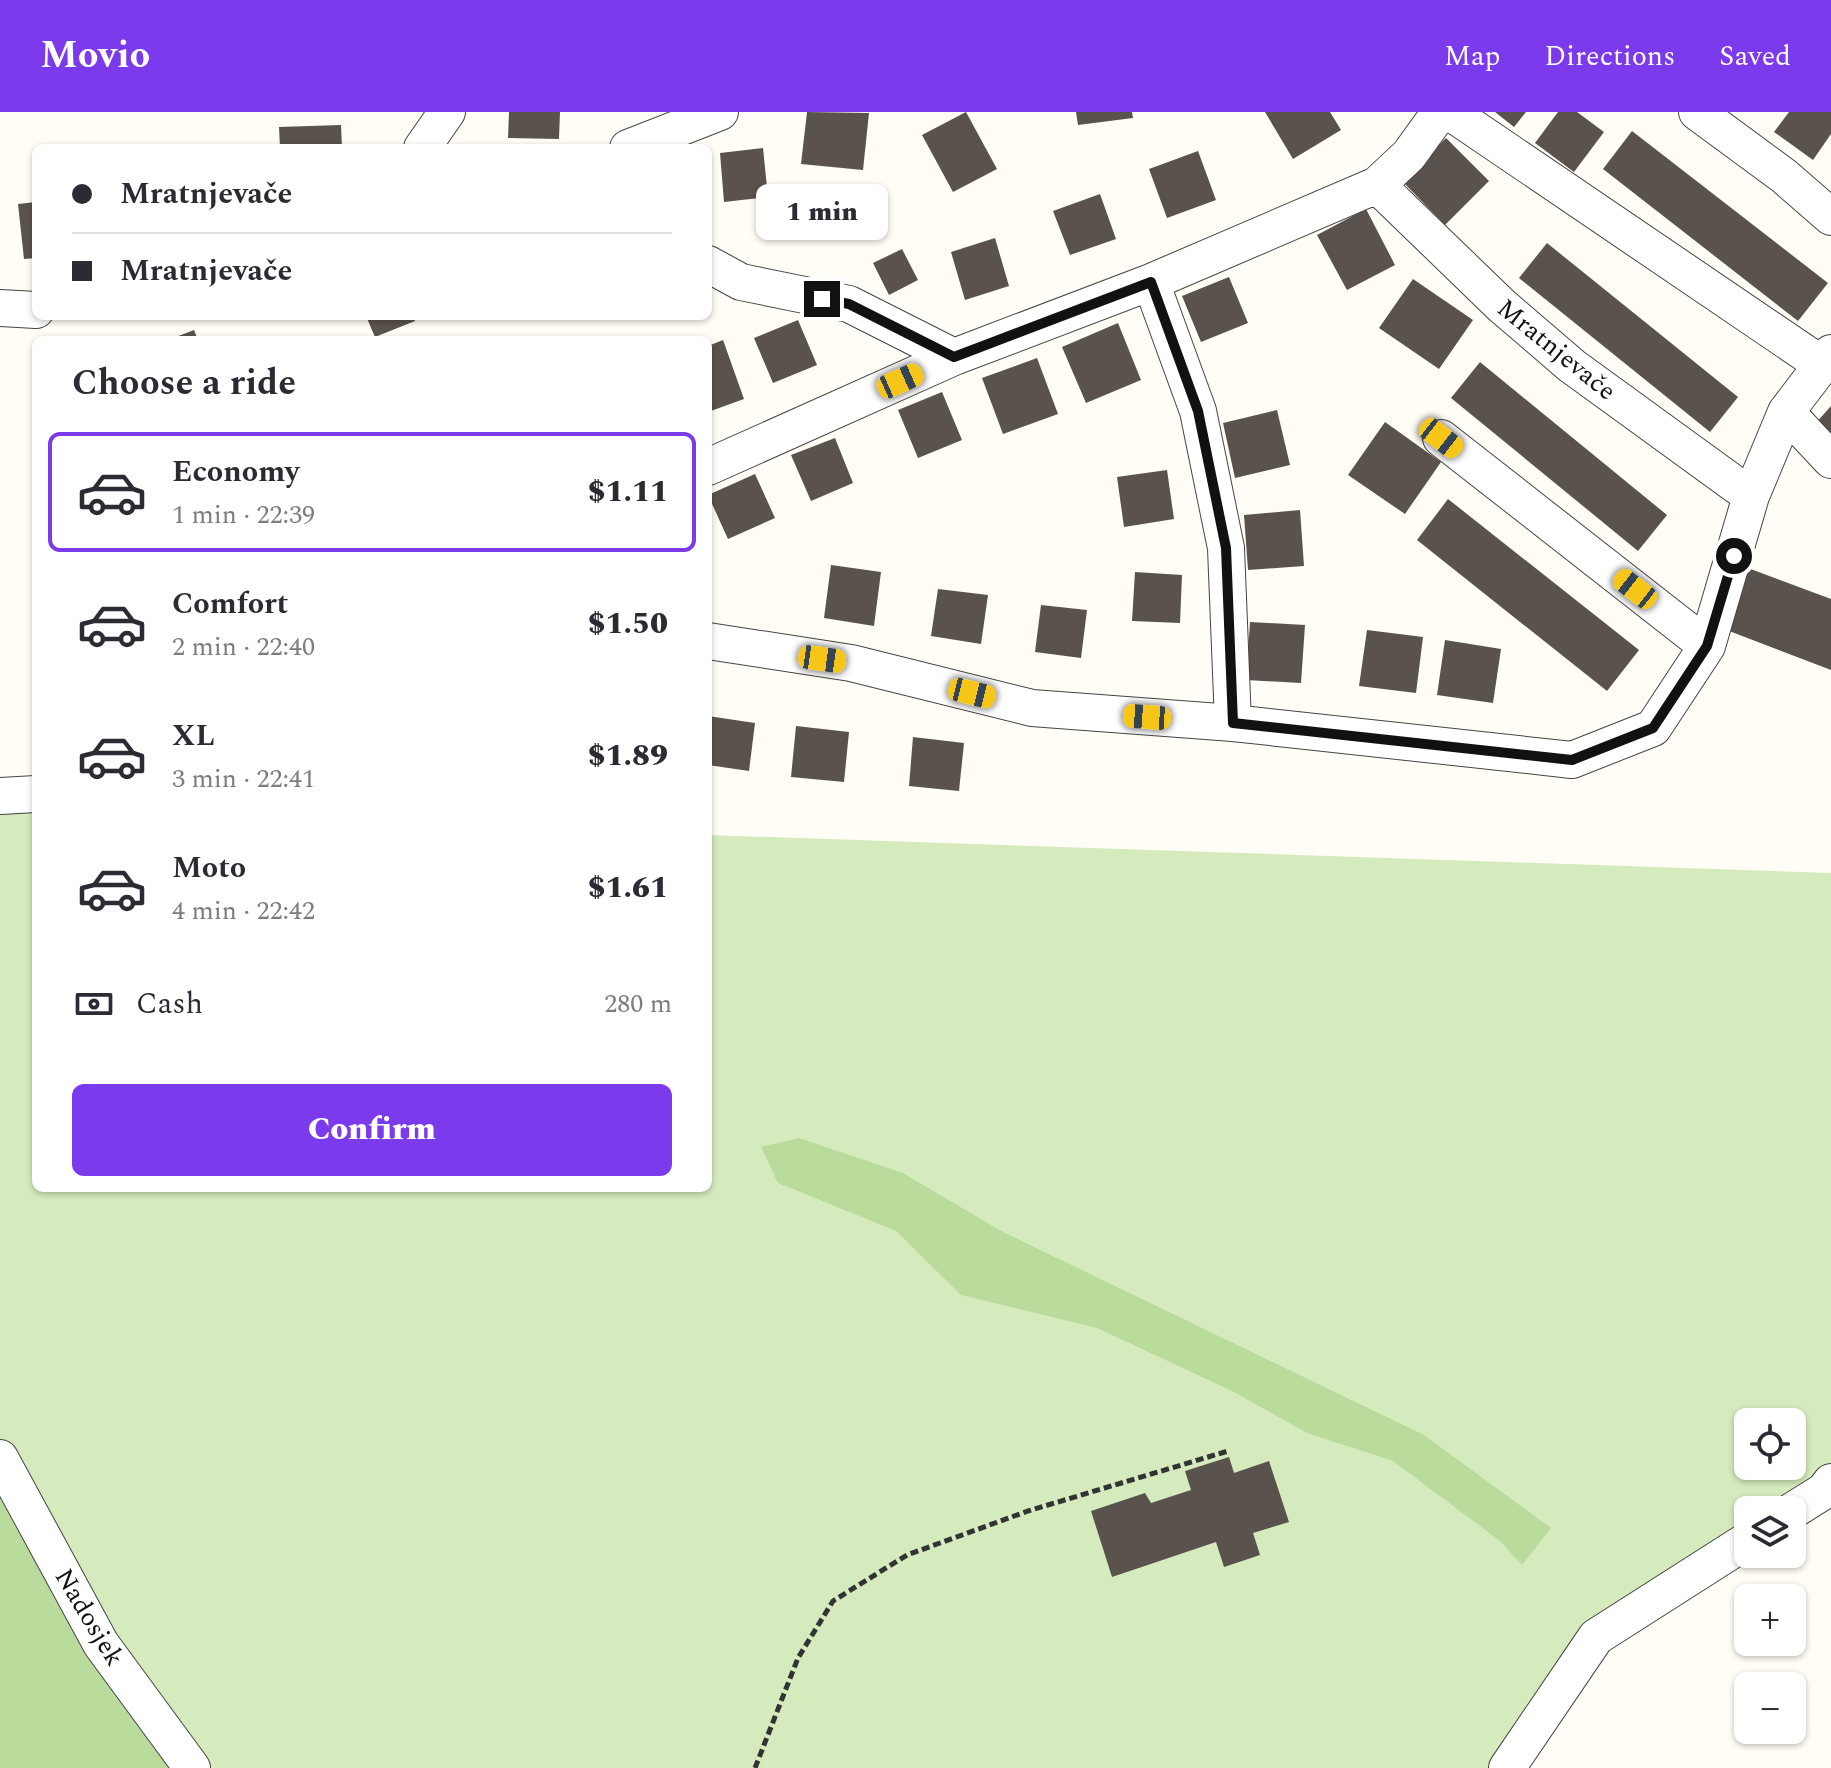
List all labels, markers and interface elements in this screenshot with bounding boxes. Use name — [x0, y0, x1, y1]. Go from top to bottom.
text: Movio — [40, 27, 150, 85]
text: Map — [1444, 35, 1501, 78]
text: Directions — [1545, 35, 1675, 78]
text: Saved — [1719, 35, 1791, 78]
text: Mratnjevače — [120, 171, 292, 217]
callout: 1 min — [756, 183, 888, 239]
text: 1 min — [786, 192, 858, 232]
text: Mratnjevače — [120, 248, 292, 294]
route end — [804, 281, 840, 317]
street label: Mratnjevače — [1488, 289, 1625, 411]
text: Choose a ride — [72, 356, 296, 411]
car — [873, 360, 927, 402]
car — [1415, 414, 1467, 462]
text: Economy — [172, 449, 299, 495]
icon: car — [76, 456, 148, 528]
text: $1.11 — [588, 469, 668, 515]
text: 1 min · 22:39 — [172, 495, 315, 535]
route start — [1716, 538, 1752, 574]
car — [1609, 565, 1661, 613]
text: Comfort — [172, 581, 288, 627]
icon: car — [76, 588, 148, 660]
text: $1.50 — [588, 601, 668, 647]
text: 2 min · 22:40 — [172, 627, 315, 667]
car — [797, 644, 847, 674]
car — [946, 676, 998, 710]
car — [1122, 703, 1172, 731]
text: XL — [172, 713, 215, 759]
icon: car — [76, 720, 148, 792]
text: $1.89 — [588, 733, 668, 779]
text: 3 min · 22:41 — [172, 759, 315, 799]
text: Moto — [172, 845, 246, 891]
icon: car — [76, 852, 148, 924]
text: $1.61 — [588, 865, 668, 911]
text: 4 min · 22:42 — [172, 891, 315, 931]
text: Cash — [136, 981, 203, 1027]
icon: cash — [72, 982, 116, 1026]
text: 280 m — [604, 984, 672, 1024]
button: Confirm — [72, 1084, 672, 1176]
map controls — [1734, 1408, 1806, 1744]
button: locate — [1734, 1408, 1806, 1480]
button: layers — [1734, 1496, 1806, 1568]
street label: Nadosjek — [44, 1561, 134, 1674]
button: + — [1734, 1584, 1806, 1656]
button: − — [1734, 1672, 1806, 1744]

